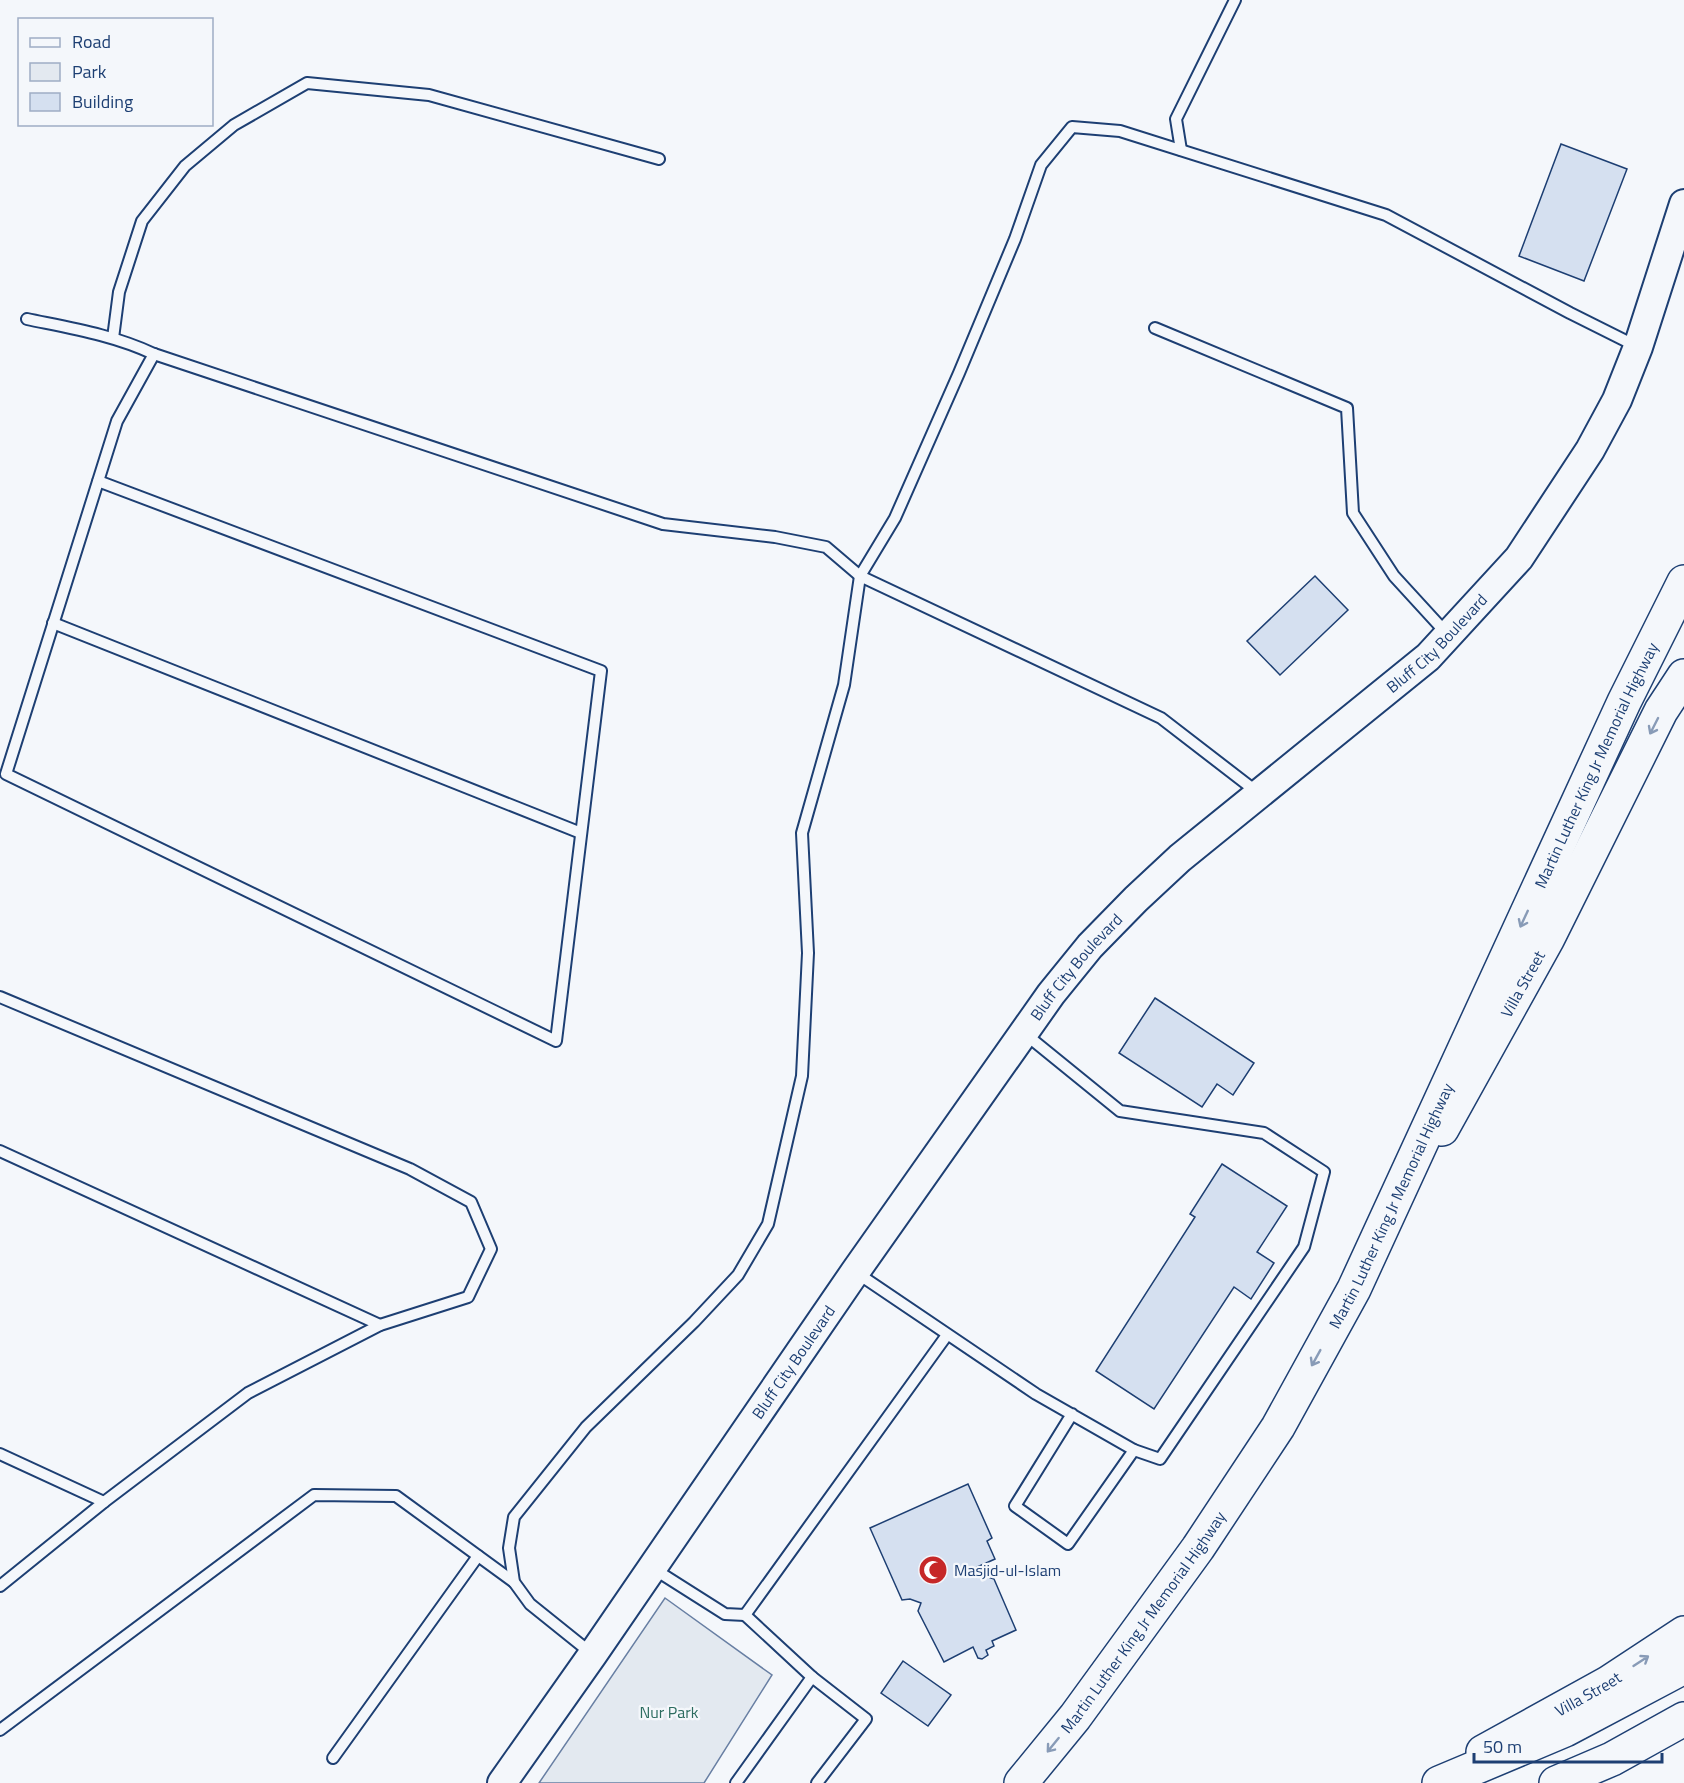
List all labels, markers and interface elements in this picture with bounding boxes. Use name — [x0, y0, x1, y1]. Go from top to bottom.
legend — [18, 18, 213, 126]
text: Road — [72, 28, 111, 55]
text: Park — [72, 58, 107, 85]
text: Building — [72, 88, 133, 115]
street label: Bluff City Boulevard — [1381, 588, 1493, 698]
street label: Martin Luther King Jr Memorial Highway — [1528, 638, 1664, 892]
one-way arrow — [1647, 716, 1659, 734]
street label: Bluff City Boulevard — [1024, 908, 1128, 1025]
one-way arrow — [1518, 910, 1529, 928]
street label: Villa Street — [1494, 946, 1551, 1022]
street label: Martin Luther King Jr Memorial Highway — [1323, 1079, 1459, 1333]
street label: Bluff City Boulevard — [746, 1300, 841, 1424]
one-way arrow — [1310, 1349, 1321, 1367]
street label: Martin Luther King Jr Memorial Highway — [1054, 1506, 1231, 1738]
mosque icon: Masjid-ul-Islam — [917, 1554, 949, 1586]
place label: Masjid-ul-Islam — [954, 1558, 1061, 1582]
one-way arrow — [1633, 1655, 1649, 1667]
street label: Villa Street — [1550, 1665, 1626, 1722]
park label: Nur Park — [640, 1700, 699, 1724]
scale bar — [1474, 1726, 1662, 1764]
text: 50 m — [1483, 1733, 1522, 1760]
one-way arrow — [1046, 1736, 1059, 1752]

